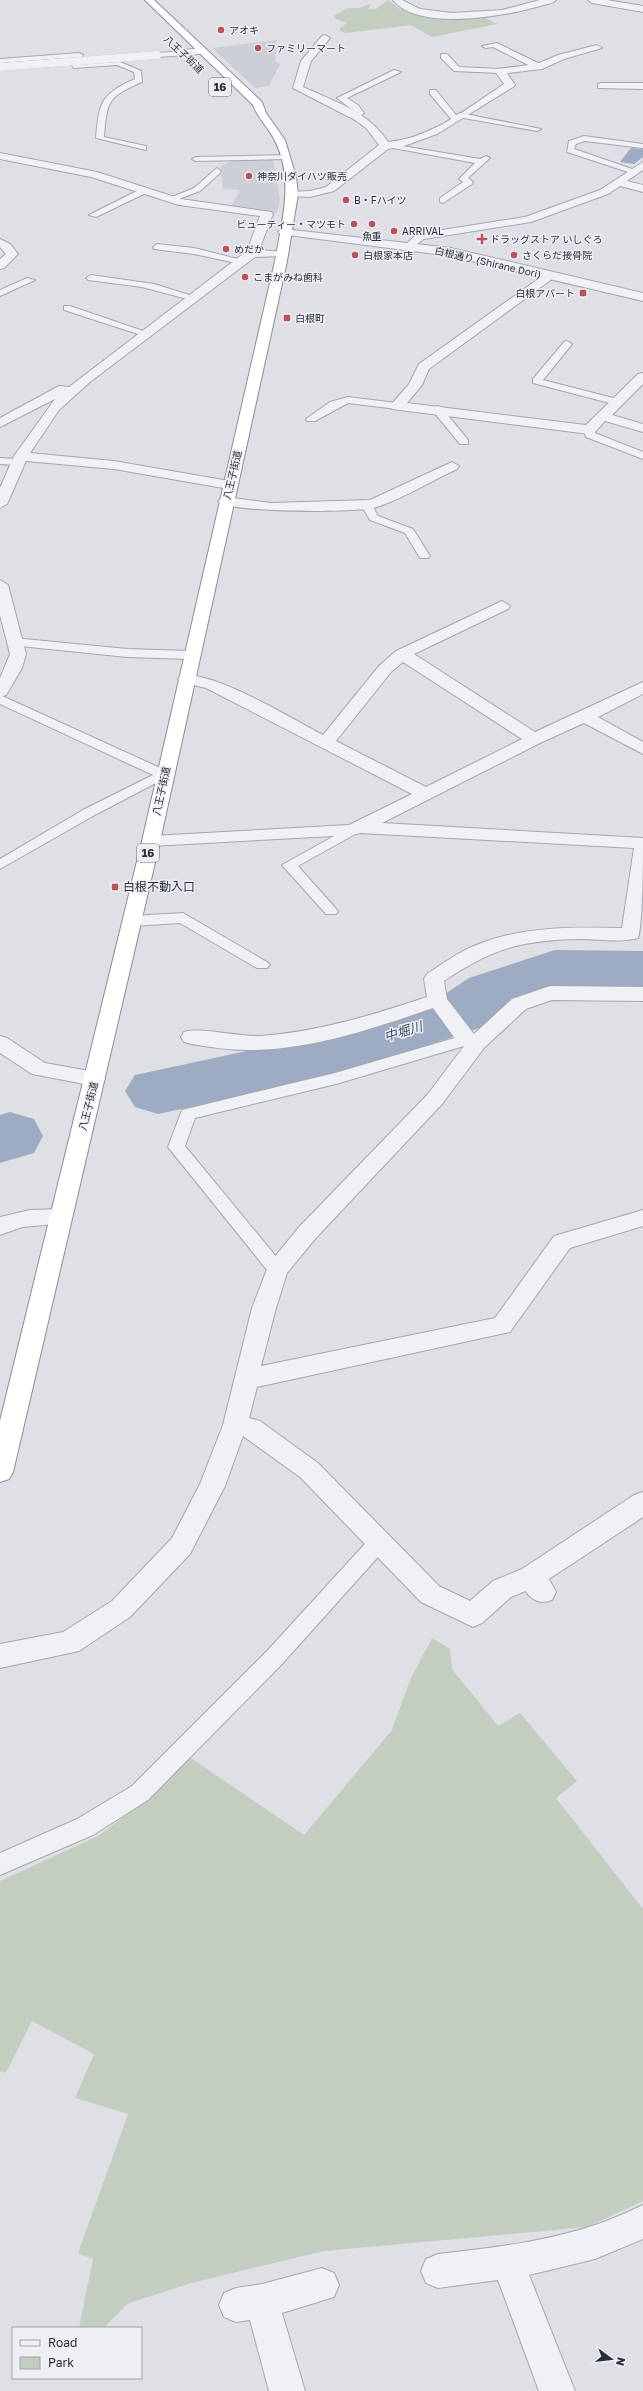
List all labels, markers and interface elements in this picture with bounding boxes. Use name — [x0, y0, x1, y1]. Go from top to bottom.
place label: アオキ — [229, 24, 259, 36]
marker: アオキ — [216, 25, 226, 35]
street label: 八王子街道 — [162, 33, 206, 75]
place label: ファミリーマート — [266, 42, 346, 54]
marker: ファミリーマート — [253, 43, 263, 53]
road number: 16 — [209, 78, 231, 96]
place label: 神奈川ダイハツ販売 — [257, 170, 347, 182]
marker: 神奈川ダイハツ販売 — [244, 171, 254, 181]
place label: B・Fハイツ — [354, 194, 406, 206]
marker: B・Fハイツ — [341, 195, 351, 205]
place label: ビューティー・マツモト — [237, 218, 346, 230]
marker: ビューティー・マツモト — [349, 219, 359, 229]
marker: 魚重 — [367, 219, 377, 229]
place label: ARRIVAL — [402, 225, 444, 237]
marker: ARRIVAL — [389, 226, 399, 236]
place label: 魚重 — [362, 230, 382, 242]
place label: ドラッグストア いしぐろ — [490, 233, 603, 245]
marker: ドラッグストア いしぐろ — [477, 234, 487, 244]
place label: めだか — [234, 243, 264, 255]
marker: めだか — [221, 244, 231, 254]
street label: 白根通り (Shirane Dori) — [434, 244, 542, 280]
place label: 白根家本店 — [363, 249, 413, 261]
place label: さくらだ接骨院 — [522, 249, 592, 261]
marker: 白根家本店 — [350, 250, 360, 260]
marker: さくらだ接骨院 — [509, 250, 519, 260]
place label: こまがみね歯科 — [253, 271, 323, 283]
marker: こまがみね歯科 — [240, 272, 250, 282]
place label: 白根アパート — [515, 287, 575, 299]
marker: 白根アパート — [578, 288, 588, 298]
place label: 白根町 — [295, 312, 325, 324]
marker: 白根町 — [282, 313, 292, 323]
street label: 八王子街道 — [221, 449, 243, 501]
street label: 八王子街道 — [150, 765, 172, 817]
road number: 16 — [137, 844, 159, 862]
place label: 白根不動入口 — [123, 879, 195, 894]
marker: 白根不動入口 — [110, 882, 120, 892]
water label: 中堀川 — [382, 1017, 426, 1044]
street label: 八王子街道 — [76, 1080, 100, 1132]
legend — [12, 2327, 142, 2379]
text: Road — [48, 2335, 77, 2350]
north arrow — [591, 2339, 631, 2379]
text: Park — [48, 2355, 74, 2370]
text: N — [614, 2356, 629, 2367]

